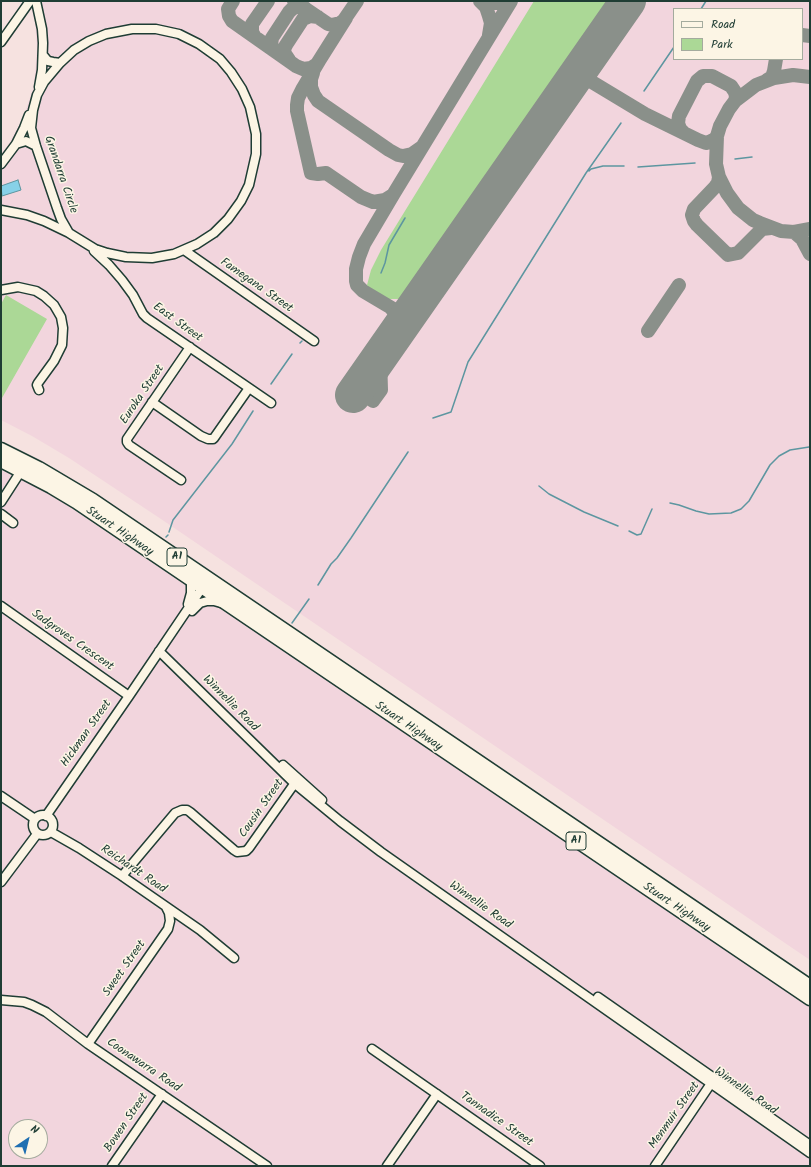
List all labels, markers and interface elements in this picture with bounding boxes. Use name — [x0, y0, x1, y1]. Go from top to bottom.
legend — [673, 8, 803, 60]
text: Road — [711, 15, 735, 34]
text: Park — [711, 35, 733, 54]
street label: Grandarra Circle — [40, 134, 80, 216]
street label: Famegana Street — [217, 256, 295, 316]
street label: East Street — [149, 300, 205, 346]
street label: Euroka Street — [118, 362, 168, 428]
street label: Stuart Highway — [83, 504, 155, 560]
road number: A1 — [167, 548, 187, 566]
street label: Sadgroves Crescent — [28, 607, 116, 675]
street label: Winnellie Road — [199, 673, 261, 735]
street label: Hickman Street — [59, 698, 115, 770]
street label: Stuart Highway — [372, 699, 444, 755]
street label: Cousin Street — [237, 777, 287, 841]
road number: A1 — [566, 832, 586, 850]
street label: Reichardt Road — [97, 843, 169, 897]
street label: Winnellie Road — [446, 879, 514, 933]
street label: Stuart Highway — [640, 880, 712, 936]
street label: Sweet Street — [100, 938, 150, 1000]
street label: Coonawarra Road — [103, 1036, 183, 1096]
street label: Winnellie Road — [711, 1065, 779, 1119]
street label: Menmuir Street — [647, 1080, 703, 1152]
street label: Tannadice Street — [457, 1090, 535, 1150]
street label: Bowen Street — [102, 1091, 152, 1155]
north arrow — [8, 1119, 48, 1159]
text: N — [26, 1121, 42, 1139]

